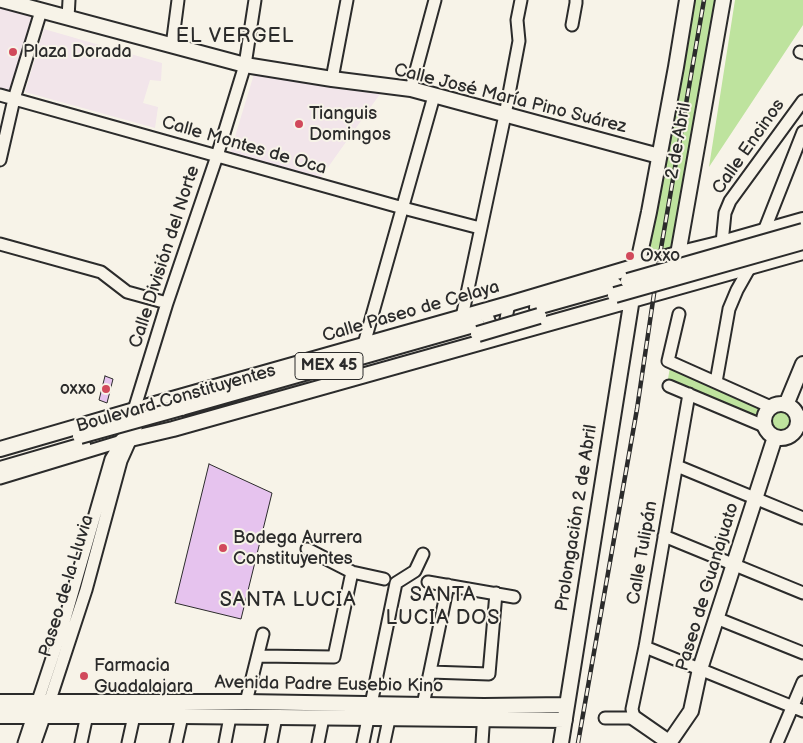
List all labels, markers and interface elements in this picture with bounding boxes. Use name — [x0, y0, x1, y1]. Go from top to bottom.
district label: EL VERGEL — [175, 25, 295, 49]
place label: Plaza Dorada — [23, 41, 132, 63]
marker: Plaza Dorada — [7, 46, 19, 58]
street label: Calle José María Pino Suárez — [391, 60, 629, 138]
street label: Calle Encinos — [708, 95, 790, 199]
street label: 2 de Abril — [662, 101, 696, 181]
place label: Tianguis Domingos — [309, 103, 391, 146]
street label: Calle Montes de Oca — [159, 112, 329, 180]
marker: Tianguis Domingos — [293, 118, 305, 130]
street label: Calle División del Norte — [125, 163, 205, 351]
place label: Oxxo — [640, 245, 680, 267]
marker: Oxxo — [624, 250, 636, 262]
street label: Calle Paseo de Celaya — [320, 276, 502, 348]
road number: MEX 45 — [295, 352, 363, 380]
street label: Boulevard Constituyentes — [74, 360, 278, 438]
place label: oxxo — [60, 378, 96, 400]
marker: oxxo — [100, 383, 112, 395]
street label: Prolongación 2 de Abril — [552, 423, 602, 613]
street label: Calle Tulipán — [623, 499, 663, 607]
street label: Paseo de Guanajuato — [672, 500, 744, 674]
street label: Paseo de la Lluvia — [35, 512, 99, 660]
place label: Bodega Aurrera Constituyentes — [233, 527, 362, 570]
marker: Bodega Aurrera Constituyentes — [217, 542, 229, 554]
district label: SANTA LUCIA DOS — [384, 584, 502, 631]
district label: SANTA LUCIA — [218, 589, 358, 613]
place label: Farmacia Guadalajara — [94, 655, 193, 698]
marker: Farmacia Guadalajara — [78, 670, 90, 682]
street label: Avenida Padre Eusebio Kino — [214, 672, 444, 698]

